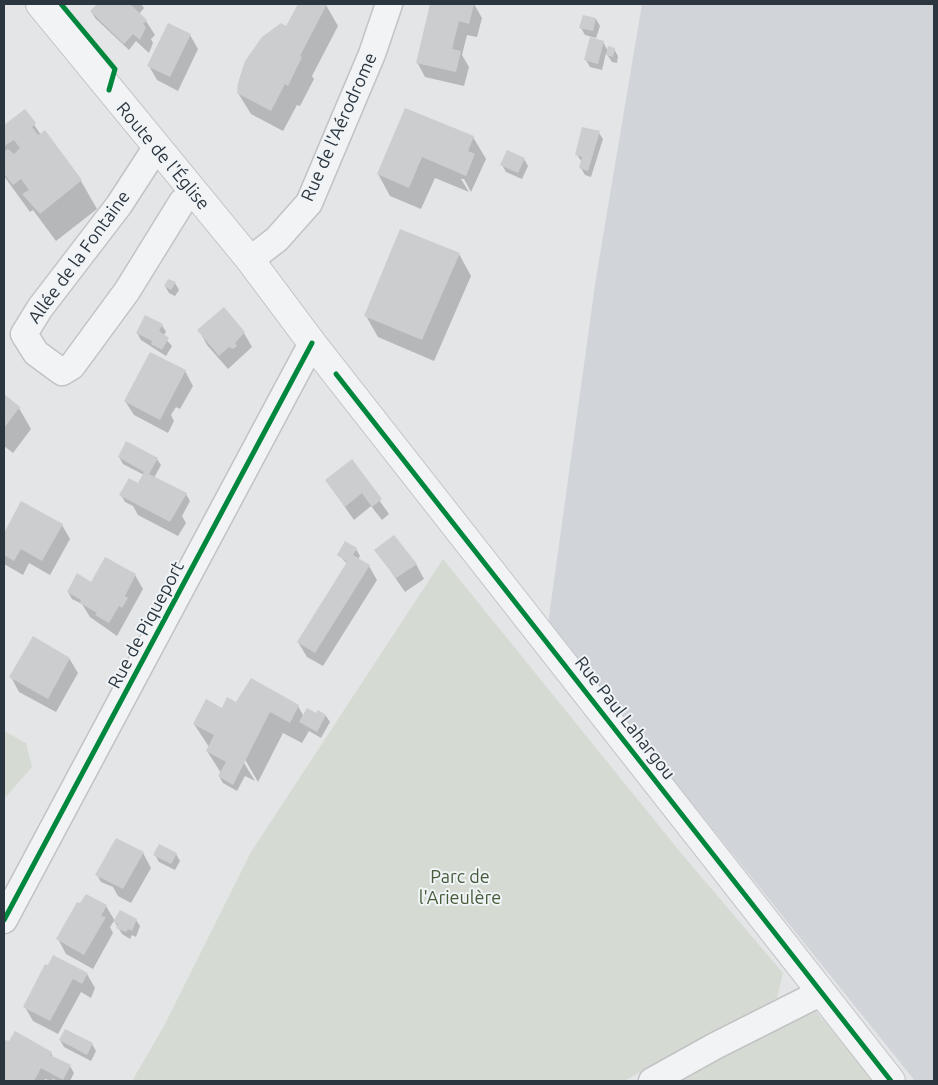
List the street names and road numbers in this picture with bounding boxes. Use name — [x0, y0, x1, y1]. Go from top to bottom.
street label: Rue de l'Aérodrome — [297, 49, 381, 205]
street label: Route de l'Église — [112, 98, 214, 214]
street label: Allée de la Fontaine — [24, 186, 134, 328]
street label: Rue de Piqueport — [103, 558, 189, 692]
street label: Rue Paul Lahargou — [570, 652, 680, 784]

